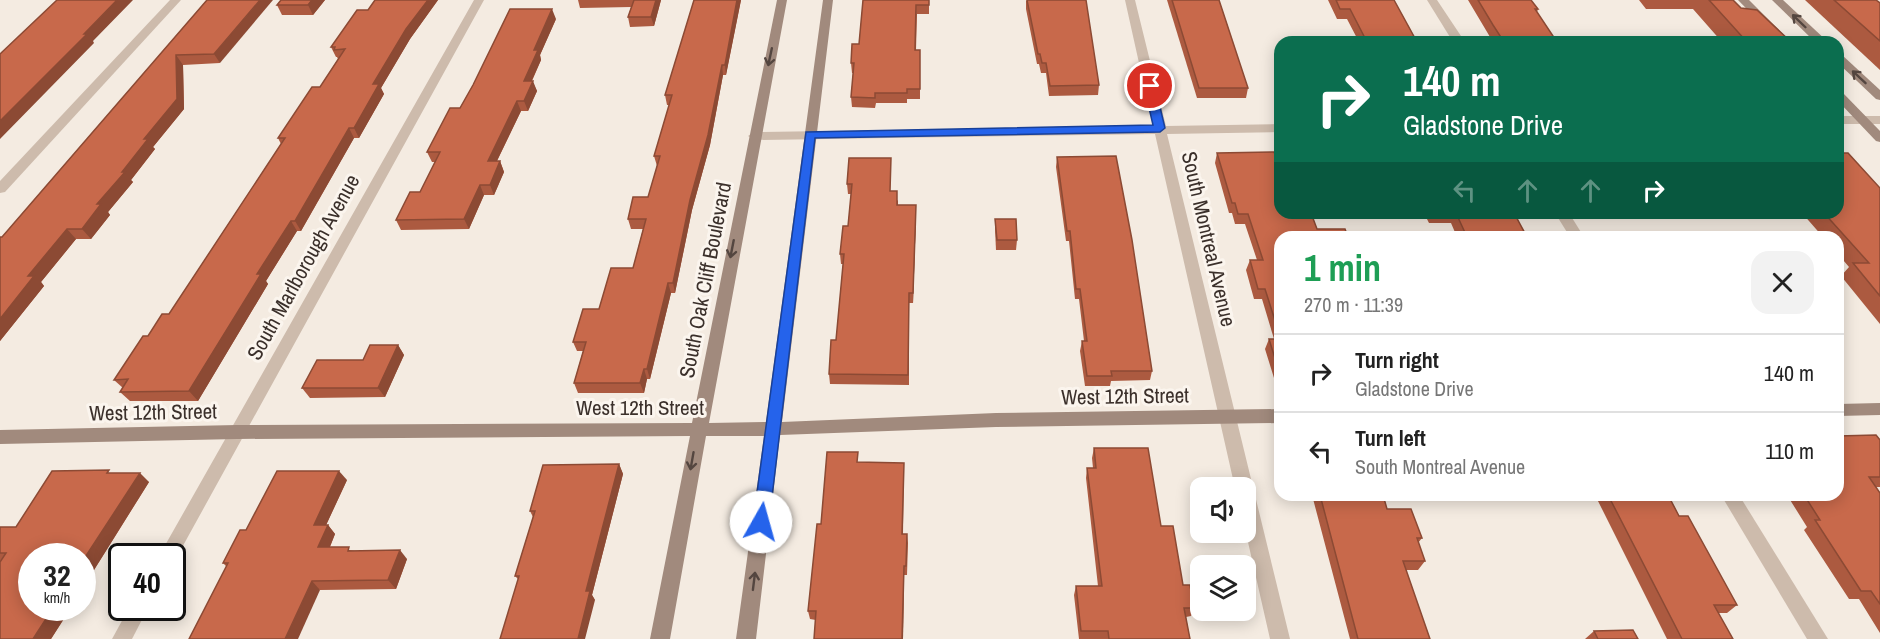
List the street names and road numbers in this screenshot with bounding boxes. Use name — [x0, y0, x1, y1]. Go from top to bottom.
street label: South Montreal Avenue — [1175, 149, 1243, 329]
street label: South Marlborough Avenue — [240, 169, 366, 365]
street label: South Oak Cliff Boulevard — [672, 180, 738, 380]
street label: West 12th Street — [1061, 380, 1189, 412]
street label: West 12th Street — [576, 393, 704, 422]
street label: West 12th Street — [89, 396, 217, 428]

